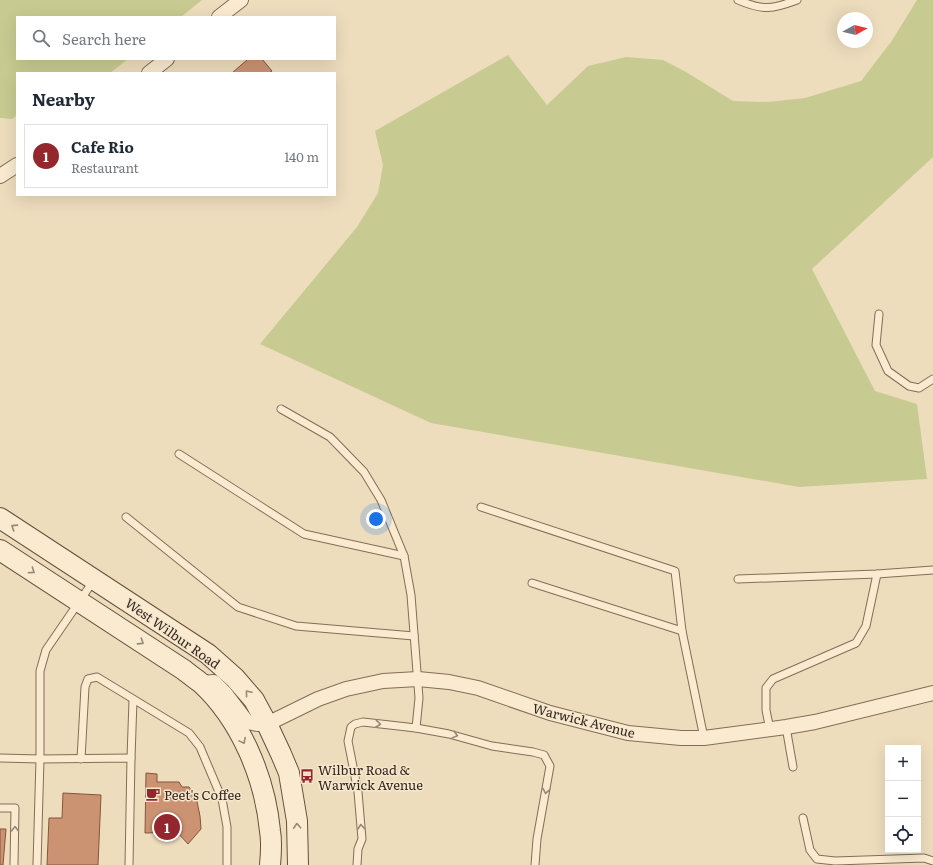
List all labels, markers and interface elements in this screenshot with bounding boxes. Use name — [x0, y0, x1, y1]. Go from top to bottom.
north arrow — [837, 12, 873, 48]
search box — [16, 16, 336, 60]
icon: search — [30, 27, 52, 49]
text: Search here — [62, 27, 146, 50]
text: Nearby — [32, 86, 95, 111]
text: Cafe Rio — [71, 135, 134, 158]
text: 1 — [43, 147, 49, 166]
text: 140 m — [284, 147, 319, 166]
text: Restaurant — [71, 158, 139, 177]
your location — [366, 509, 386, 529]
one-way arrow — [12, 525, 19, 532]
one-way arrow — [28, 566, 35, 573]
street label: West Wilbur Road — [122, 593, 224, 673]
one-way arrow — [137, 638, 144, 645]
one-way arrow — [245, 690, 252, 698]
street label: Warwick Avenue — [531, 698, 638, 742]
one-way arrow — [375, 719, 381, 728]
one-way arrow — [451, 731, 458, 739]
one-way arrow — [238, 737, 246, 744]
map controls — [885, 745, 921, 853]
button: + — [885, 745, 921, 781]
place label: Wilbur Road & Warwick Avenue — [318, 760, 423, 794]
bus stop icon: Wilbur Road & Warwick Avenue — [299, 768, 315, 784]
button: − — [885, 781, 921, 817]
place label: Peet's Coffee — [164, 785, 241, 804]
cafe icon: Peet's Coffee — [145, 786, 161, 802]
one-way arrow — [542, 788, 551, 795]
pin: 1 — [154, 812, 180, 842]
button: locate — [885, 817, 921, 853]
one-way arrow — [293, 823, 302, 829]
one-way arrow — [357, 824, 366, 830]
one-way arrow — [11, 826, 19, 832]

